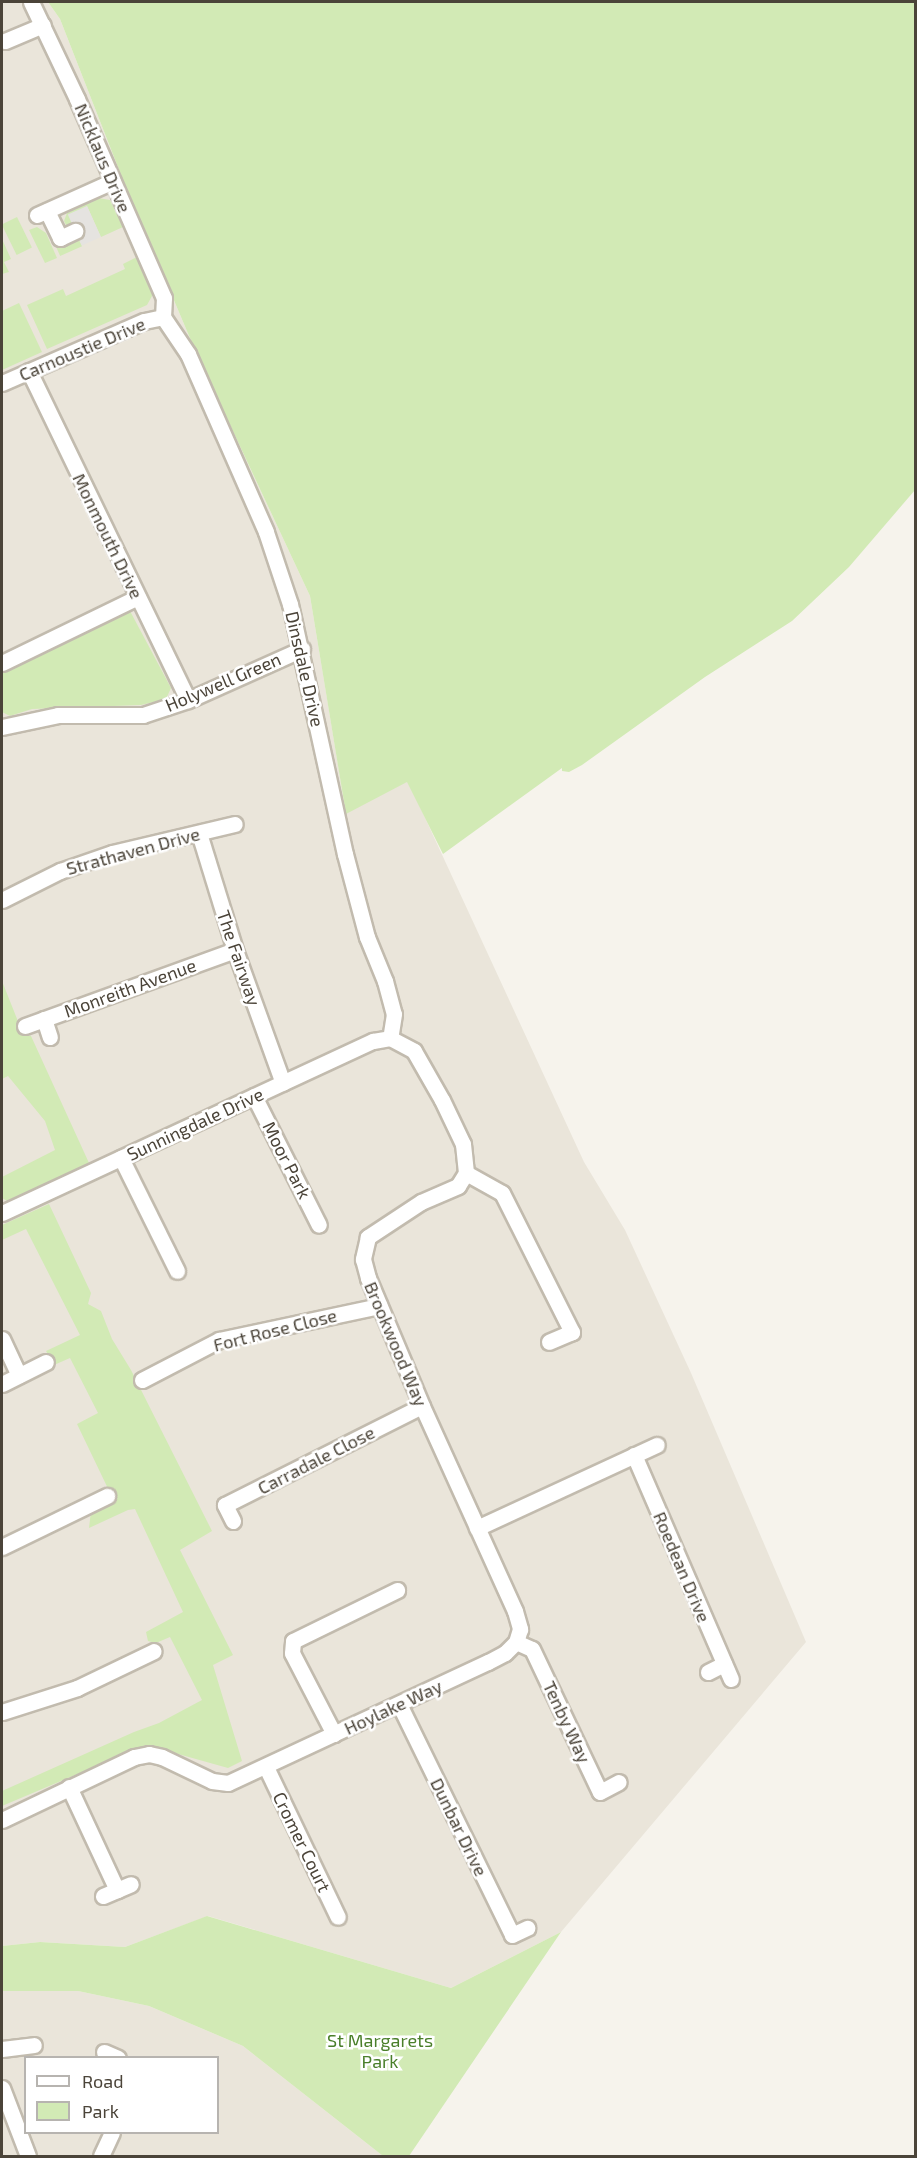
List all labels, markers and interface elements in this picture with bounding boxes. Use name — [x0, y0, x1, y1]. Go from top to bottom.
street label: Nicklaus Drive — [70, 100, 136, 216]
street label: Carnoustie Drive — [16, 313, 148, 385]
street label: Monmouth Drive — [68, 470, 148, 602]
street label: Dinsdale Drive — [281, 609, 329, 729]
street label: Holywell Green — [162, 648, 284, 716]
street label: Strathaven Drive — [64, 823, 202, 879]
street label: The Fairway — [213, 907, 265, 1009]
street label: Monreith Avenue — [61, 954, 199, 1022]
street label: Sunningdale Drive — [123, 1083, 267, 1165]
street label: Moor Park — [258, 1118, 316, 1202]
street label: Brookwood Way — [360, 1278, 432, 1410]
street label: Fort Rose Close — [211, 1304, 339, 1356]
street label: Carradale Close — [254, 1421, 378, 1499]
street label: Roedean Drive — [649, 1508, 715, 1626]
street label: Hoylake Way — [341, 1675, 445, 1739]
street label: Tenby Way — [539, 1677, 595, 1767]
street label: Dunbar Drive — [426, 1774, 492, 1880]
street label: Cromer Court — [268, 1788, 336, 1896]
park label: St Margarets Park — [327, 2030, 433, 2072]
legend — [24, 2056, 219, 2134]
text: Road — [82, 2070, 123, 2092]
text: Park — [82, 2100, 119, 2122]

